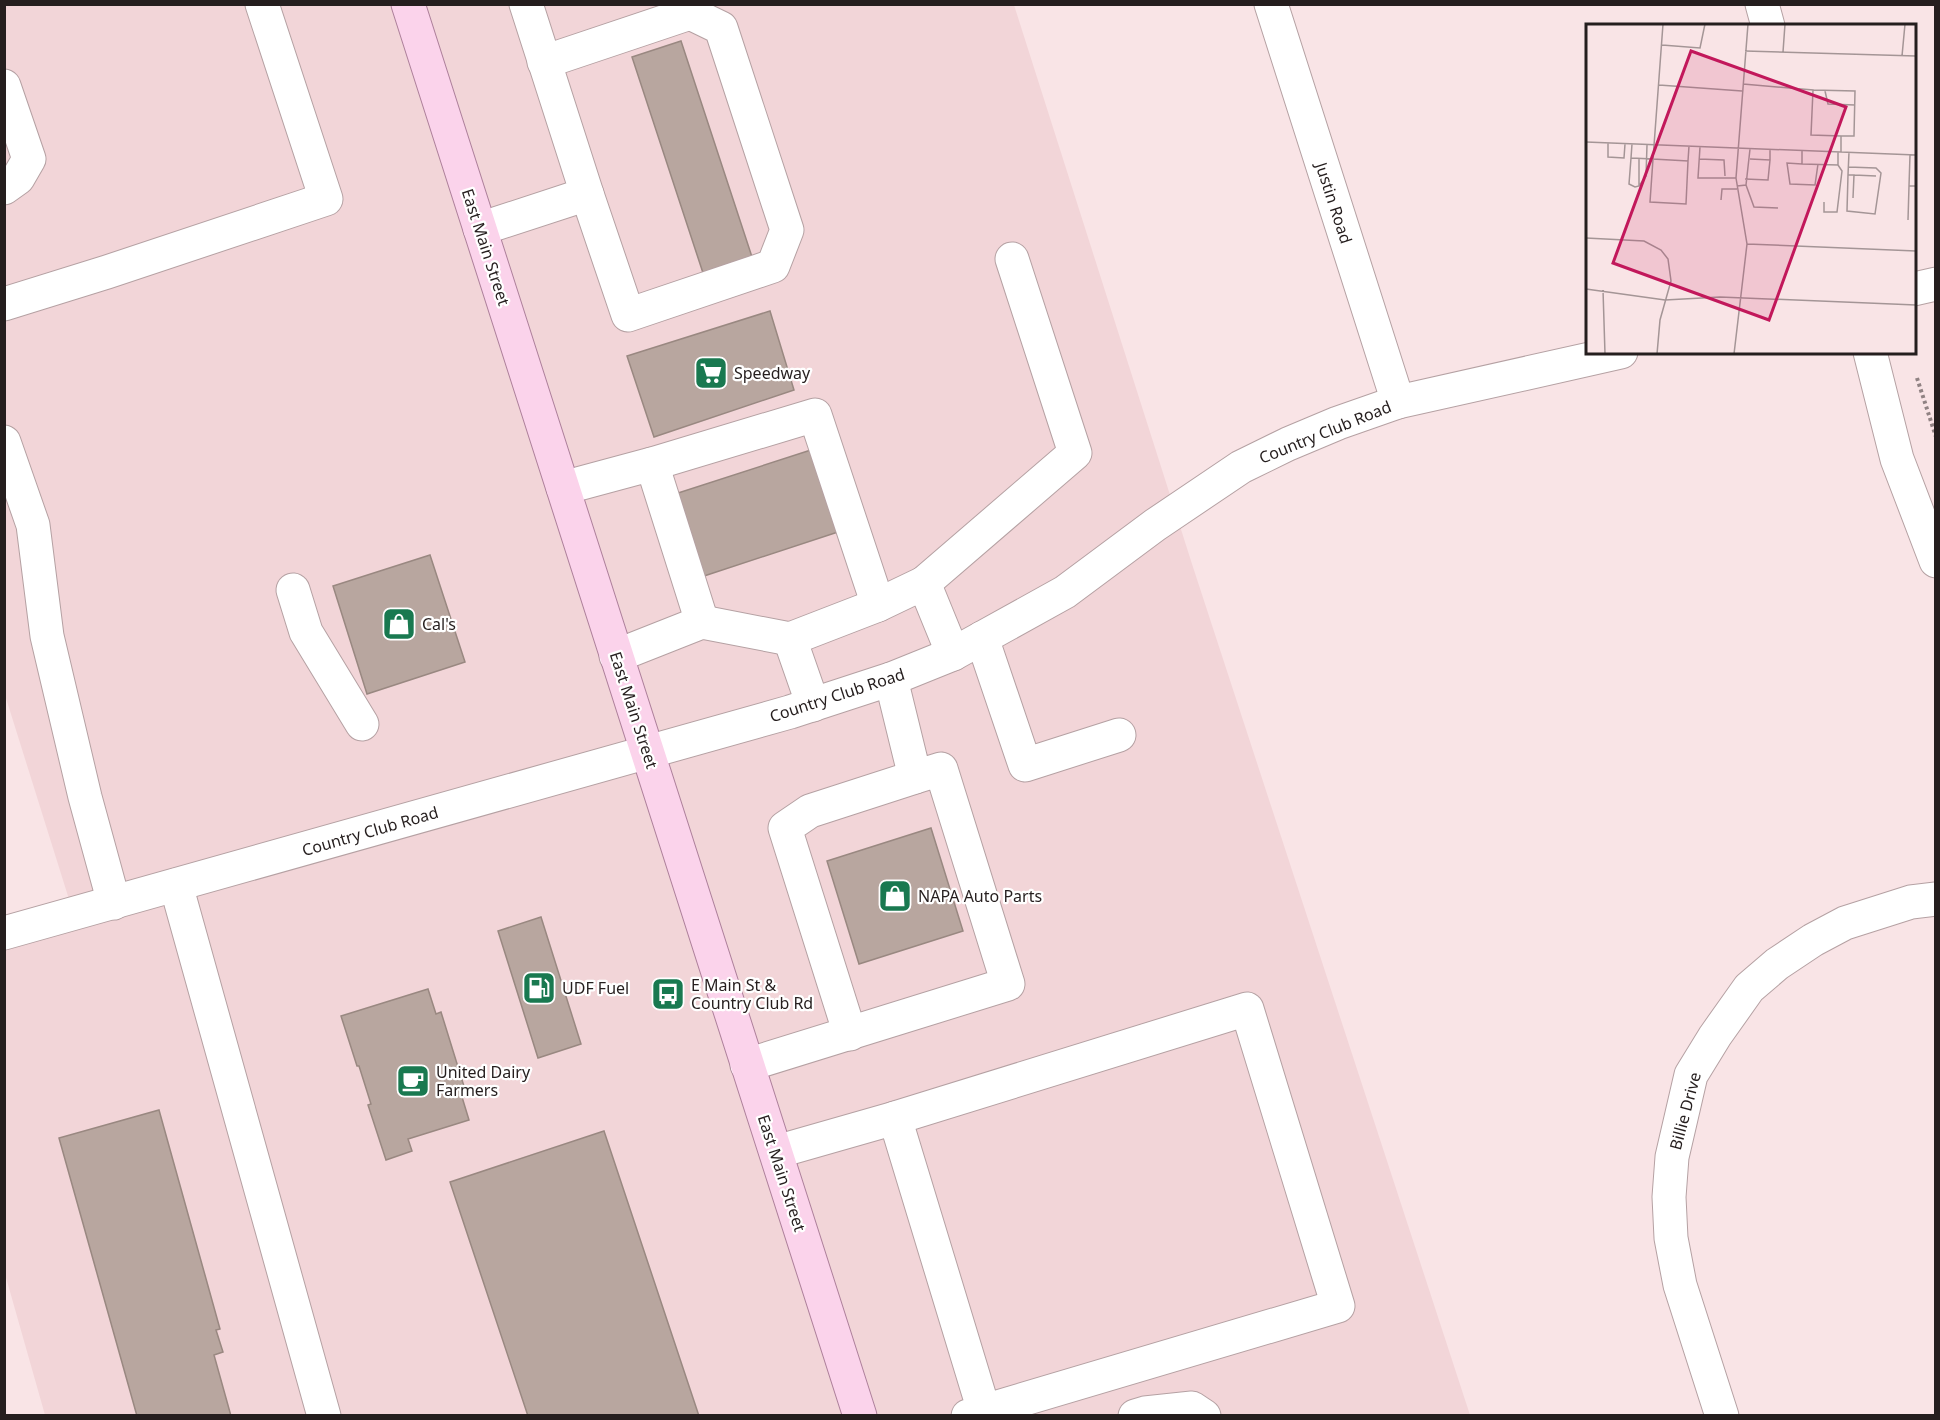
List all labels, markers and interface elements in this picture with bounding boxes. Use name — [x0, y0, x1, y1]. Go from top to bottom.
inset map — [1586, 24, 1916, 354]
street label: Justin Road — [1310, 158, 1357, 246]
street label: East Main Street — [457, 186, 515, 309]
supermarket icon: Speedway — [693, 355, 729, 391]
place label: Speedway — [734, 362, 811, 384]
street label: Country Club Road — [1256, 395, 1394, 469]
shop icon: Cal's — [381, 606, 417, 642]
place label: Cal's — [422, 613, 456, 635]
street label: East Main Street — [605, 649, 663, 772]
street label: Country Club Road — [767, 663, 907, 727]
street label: Country Club Road — [299, 801, 441, 861]
shop icon: NAPA Auto Parts — [877, 878, 913, 914]
place label: NAPA Auto Parts — [918, 885, 1042, 907]
fuel station icon: UDF Fuel — [521, 970, 557, 1006]
place label: E Main St & Country Club Rd — [691, 974, 813, 1014]
bus stop icon: E Main St & Country Club Rd — [650, 976, 686, 1012]
place label: UDF Fuel — [562, 977, 629, 999]
place label: United Dairy Farmers — [436, 1061, 531, 1101]
cafe icon: United Dairy Farmers — [395, 1063, 431, 1099]
street label: Billie Drive — [1664, 1070, 1706, 1152]
street label: East Main Street — [753, 1112, 811, 1235]

